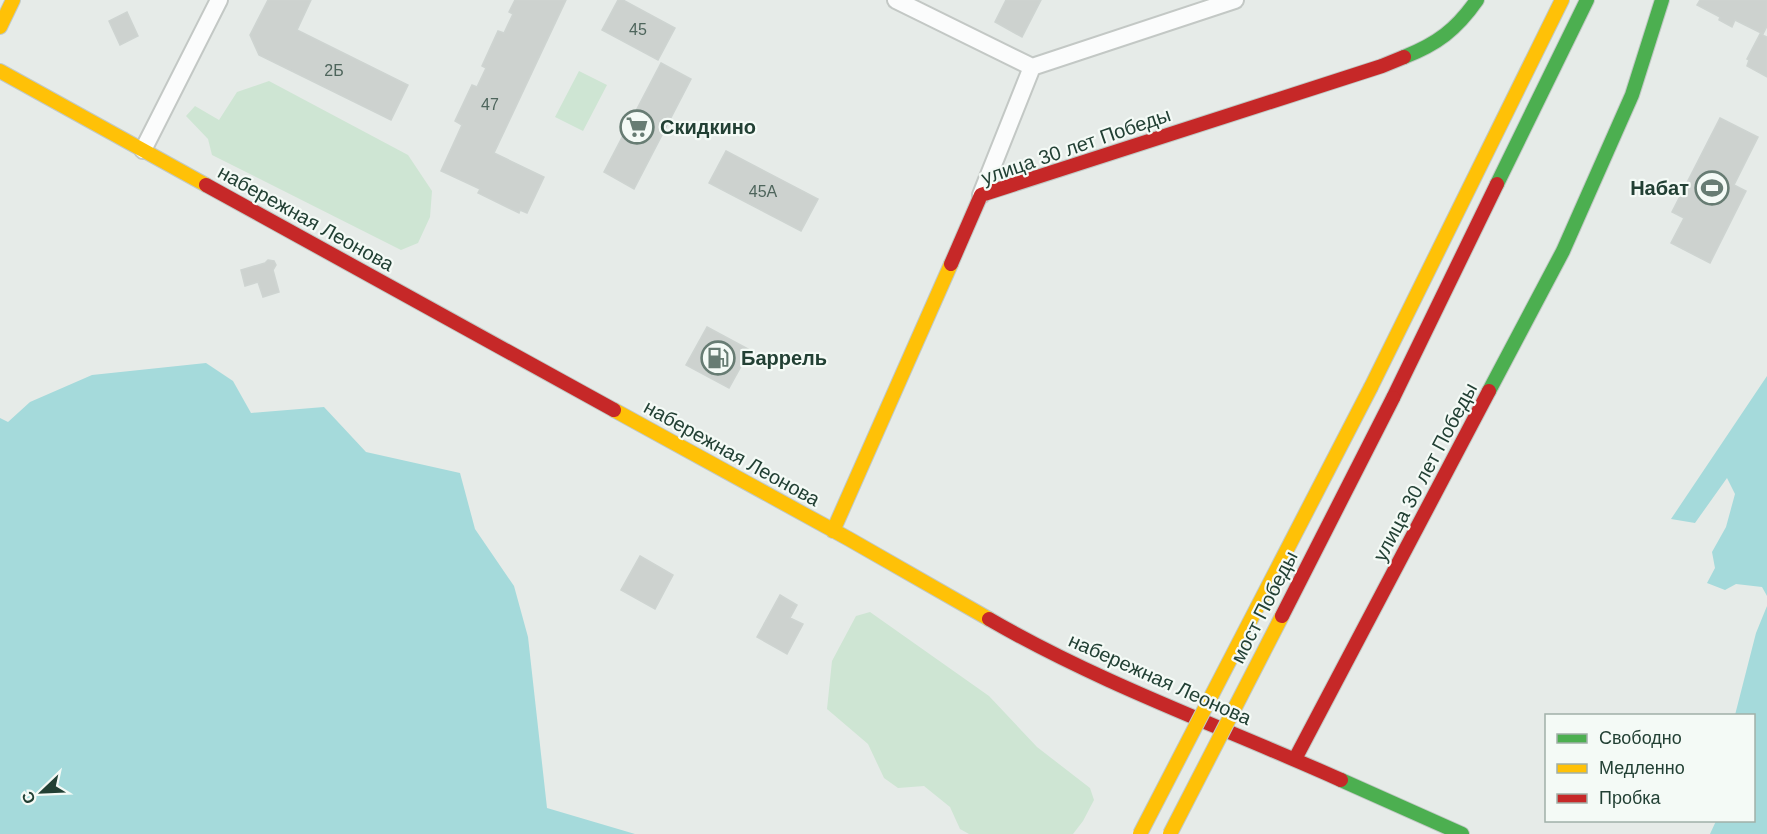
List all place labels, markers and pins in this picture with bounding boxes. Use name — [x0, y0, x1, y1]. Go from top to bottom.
supermarket icon: Скидкино — [619, 109, 655, 145]
place label: Скидкино — [660, 116, 756, 138]
sports icon: Набат — [1694, 170, 1730, 206]
place label: Набат — [1630, 177, 1689, 199]
fuel station icon: Баррель — [700, 340, 736, 376]
place label: Баррель — [741, 347, 827, 369]

